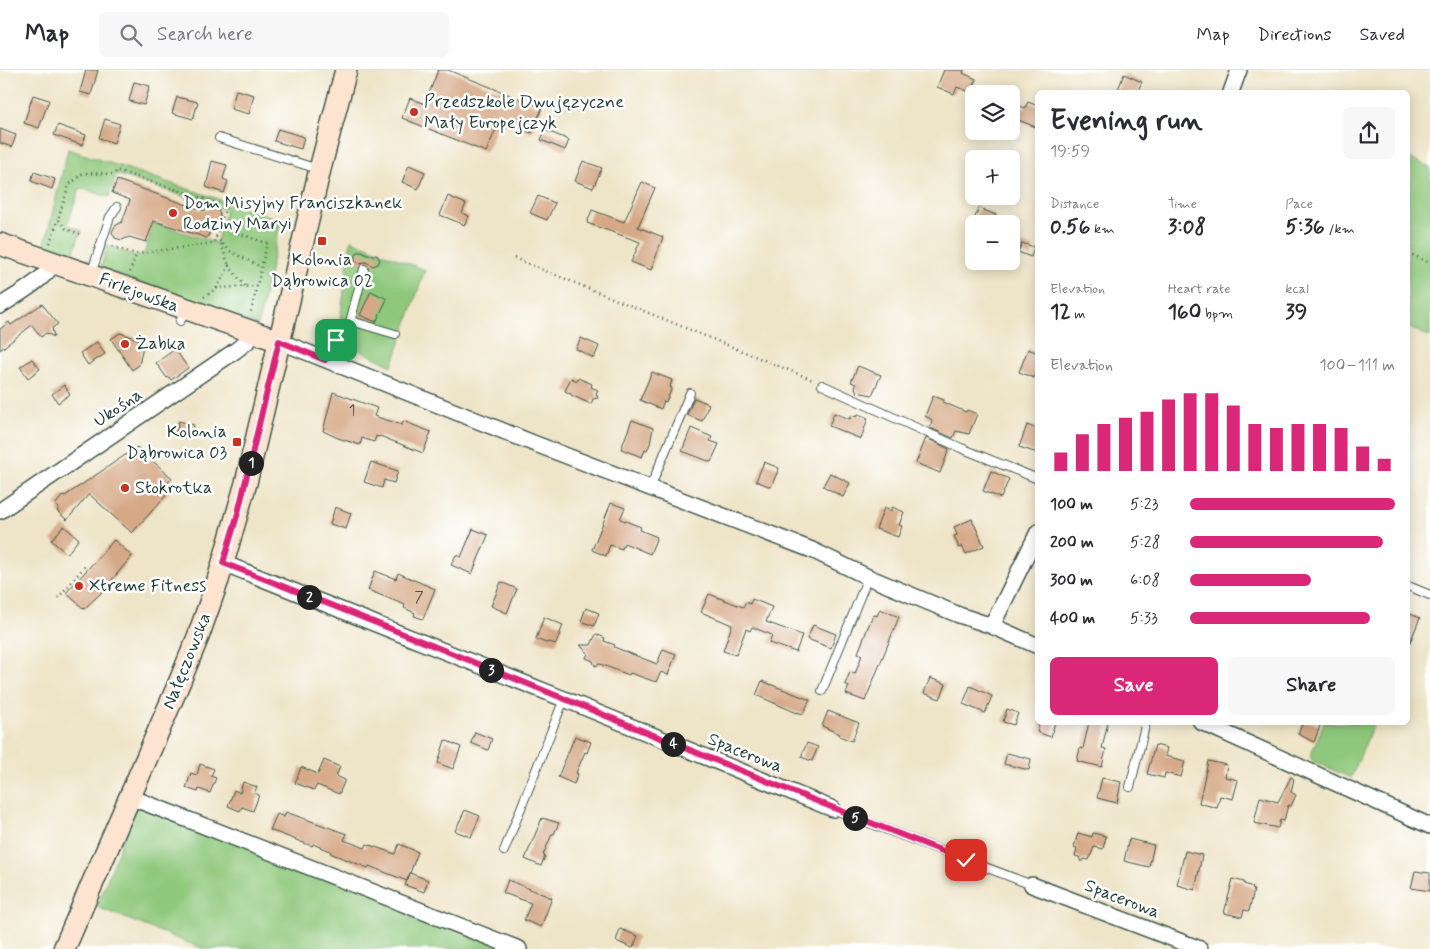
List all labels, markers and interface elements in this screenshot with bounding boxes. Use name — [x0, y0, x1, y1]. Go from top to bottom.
search box — [99, 12, 449, 57]
text: Map — [25, 19, 69, 50]
icon: search — [117, 21, 145, 49]
text: Search here — [157, 22, 253, 47]
text: Map — [1197, 23, 1230, 47]
text: Directions — [1258, 23, 1332, 47]
text: Saved — [1360, 23, 1405, 47]
map controls — [965, 85, 1020, 270]
button: layers — [965, 85, 1020, 140]
place label: Przedszkole Dwujęzyczne Mały Europejczyk — [424, 90, 624, 135]
text: Evening run — [1050, 103, 1203, 140]
marker: Przedszkole Dwujęzyczne Mały Europejczyk — [408, 106, 420, 118]
button: share — [1343, 107, 1395, 159]
text: 19:59 — [1050, 141, 1090, 162]
button: + — [965, 150, 1020, 205]
place label: Dom Misyjny Franciszkanek Rodziny Maryi — [183, 191, 403, 236]
text: Distance — [1050, 195, 1099, 213]
text: Time — [1168, 195, 1197, 213]
text: Pace — [1285, 195, 1313, 213]
marker: Dom Misyjny Franciszkanek Rodziny Maryi — [167, 207, 179, 219]
text: 0.56 — [1050, 213, 1090, 241]
text: 3:08 — [1168, 213, 1206, 241]
text: 5:36 — [1285, 213, 1325, 241]
button: − — [965, 215, 1020, 270]
text: km — [1090, 220, 1115, 238]
text: /km — [1325, 220, 1355, 238]
marker: Kolonia Dąbrowica 02 — [316, 235, 328, 247]
place label: Kolonia Dąbrowica 02 — [271, 248, 373, 293]
street label: Firlejowska — [96, 267, 182, 319]
text: Elevation — [1050, 280, 1105, 298]
text: Heart rate — [1168, 280, 1231, 298]
text: kcal — [1285, 280, 1309, 298]
text: 12 — [1050, 298, 1070, 326]
text: 160 — [1168, 298, 1201, 326]
text: 39 — [1285, 298, 1307, 326]
text: m — [1070, 305, 1085, 323]
text: bpm — [1201, 305, 1233, 323]
pin — [315, 319, 357, 361]
icon: arrive — [322, 326, 350, 354]
place label: Żabka — [135, 332, 186, 356]
marker: Żabka — [119, 338, 131, 350]
text: Elevation — [1050, 355, 1113, 376]
text: 100–111 m — [1319, 355, 1395, 376]
street label: Ukośna — [89, 383, 147, 433]
house number: 1 — [349, 401, 355, 421]
place label: Kolonia Dąbrowica 03 — [126, 420, 227, 465]
marker: Kolonia Dąbrowica 03 — [231, 436, 243, 448]
pin: 1 — [238, 450, 264, 476]
text: 1 — [248, 454, 255, 472]
place label: Stokrotka — [135, 476, 212, 500]
marker: Stokrotka — [119, 482, 131, 494]
text: 100 m — [1050, 494, 1093, 515]
text: 5:23 — [1130, 494, 1158, 515]
text: 200 m — [1050, 532, 1094, 553]
text: 5:28 — [1130, 532, 1160, 553]
text: 300 m — [1050, 570, 1093, 591]
text: 6:08 — [1130, 570, 1160, 591]
place label: Xtreme Fitness — [89, 574, 206, 598]
marker: Xtreme Fitness — [73, 580, 85, 592]
pin: 2 — [296, 584, 322, 610]
text: 2 — [306, 588, 313, 606]
house number: 7 — [414, 588, 424, 608]
text: 400 m — [1050, 608, 1095, 629]
text: 5:33 — [1130, 608, 1158, 629]
street label: Nałęczowska — [157, 609, 217, 713]
button: Save — [1050, 657, 1218, 715]
button: Share — [1228, 657, 1395, 715]
pin: 3 — [478, 658, 504, 682]
text: 3 — [488, 661, 495, 679]
street label: Spacerowa — [704, 727, 786, 779]
pin: 4 — [660, 732, 686, 756]
text: 4 — [669, 735, 678, 753]
pin: 5 — [842, 806, 868, 830]
text: 5 — [851, 809, 860, 827]
pin — [945, 839, 987, 881]
icon: check — [952, 846, 980, 874]
street label: Spacerowa — [1081, 874, 1163, 924]

